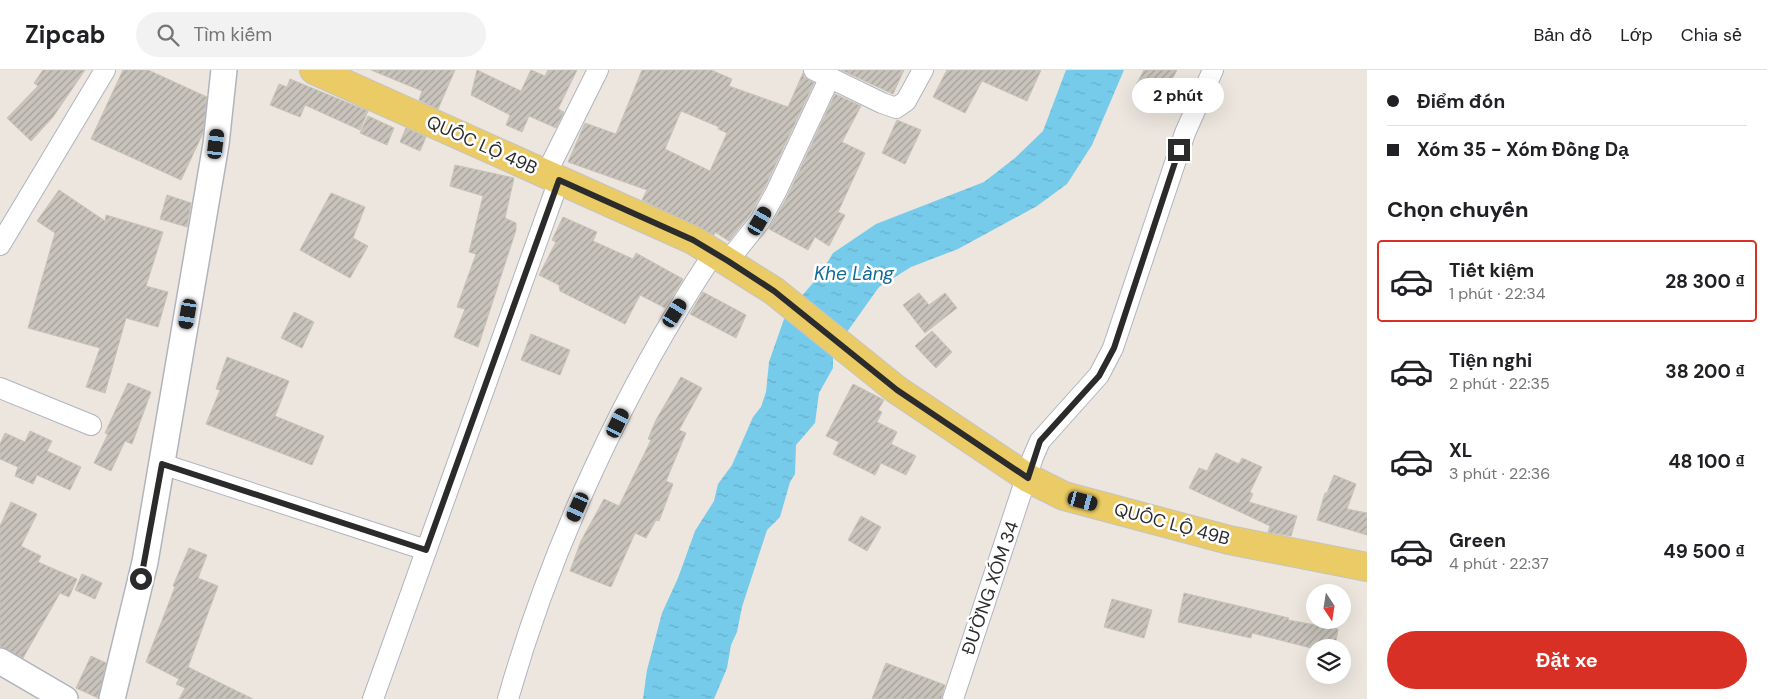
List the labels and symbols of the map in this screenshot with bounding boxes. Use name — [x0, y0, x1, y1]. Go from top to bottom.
callout: 2 phút — [1133, 78, 1225, 112]
street label: QUỐC LỘ 49B — [423, 110, 541, 180]
car — [206, 128, 225, 160]
route end — [1168, 139, 1190, 161]
car — [746, 204, 773, 238]
water label: Khe Làng — [814, 261, 895, 286]
car — [660, 296, 689, 330]
car — [178, 298, 197, 330]
car — [604, 406, 631, 440]
car — [565, 490, 590, 524]
car — [1066, 490, 1099, 512]
street label: QUỐC LỘ 49B — [1112, 497, 1233, 551]
street label: ĐƯỜNG XÓM 34 — [956, 518, 1024, 658]
route start — [130, 568, 152, 590]
north arrow — [1306, 584, 1351, 629]

